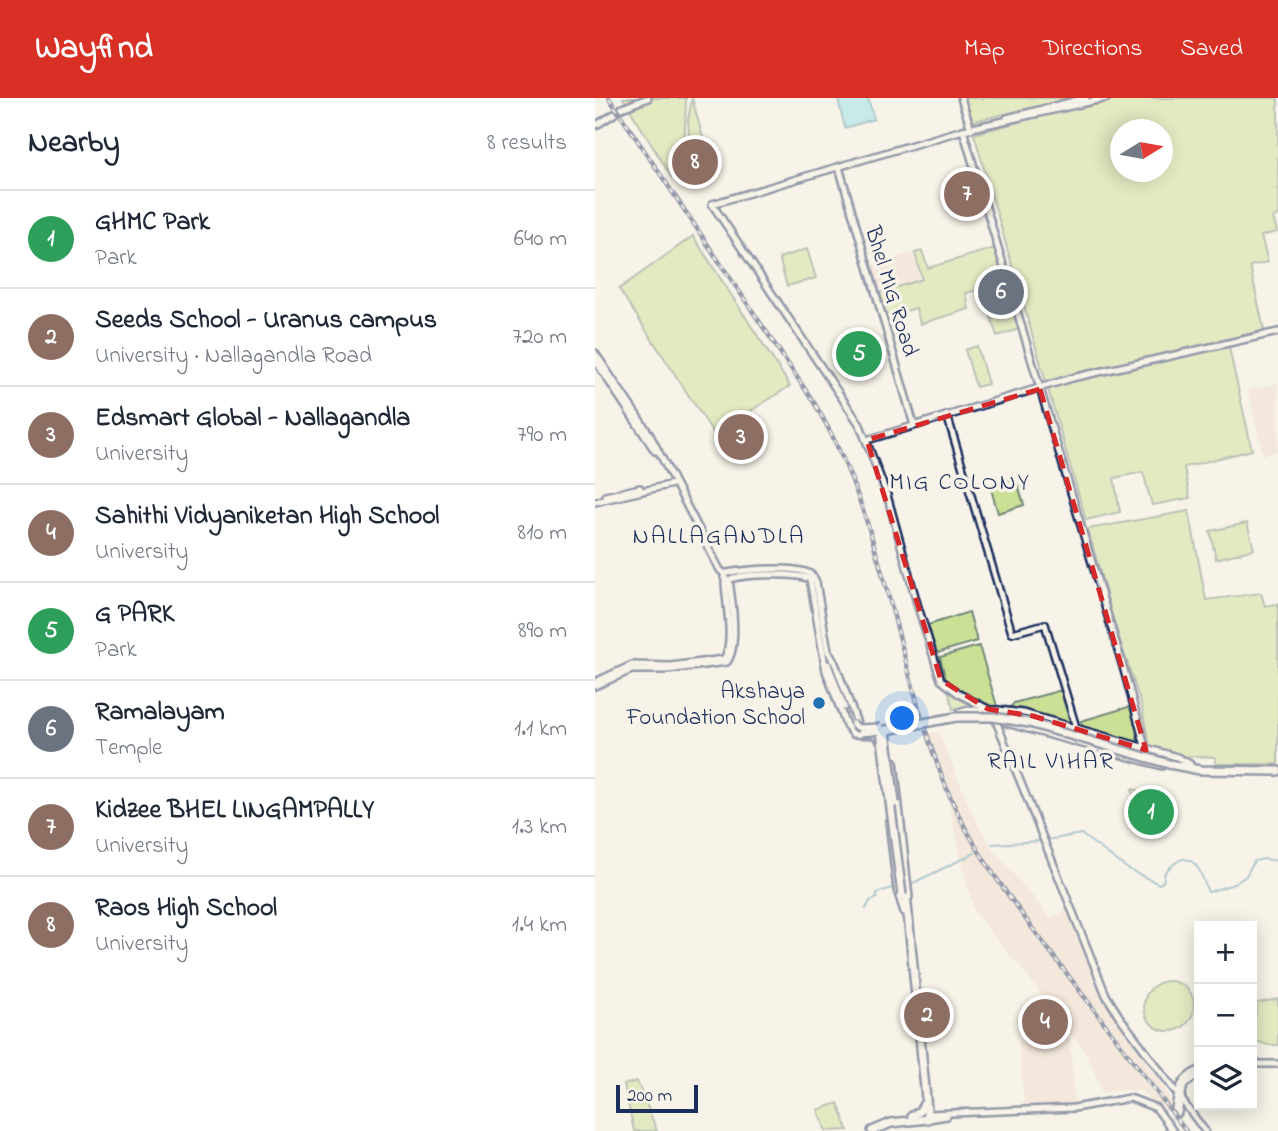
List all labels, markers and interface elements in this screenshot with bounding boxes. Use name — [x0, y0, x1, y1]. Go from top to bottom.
text: Wayfind — [35, 25, 153, 73]
text: Map — [964, 32, 1005, 67]
text: Directions — [1043, 32, 1142, 67]
text: Saved — [1180, 32, 1243, 67]
north arrow — [1110, 119, 1173, 182]
text: Nearby — [28, 122, 120, 166]
text: 8 results — [487, 127, 567, 160]
pin: 8 — [672, 136, 718, 188]
pin: 7 — [944, 168, 990, 220]
text: GHMC Park — [95, 204, 210, 242]
street label: Bhel MIG Road — [855, 222, 926, 361]
text: 1 — [47, 223, 55, 256]
text: 640 m — [514, 223, 567, 256]
text: Park — [95, 242, 137, 275]
pin: 6 — [978, 266, 1024, 318]
text: Seeds School - Uranus campus — [95, 302, 437, 340]
text: 2 — [45, 321, 57, 354]
text: 720 m — [513, 321, 567, 354]
pin: 5 — [836, 328, 882, 380]
text: University · Nallagandla Road — [95, 340, 372, 373]
text: Edsmart Global - Nallagandla — [95, 400, 410, 438]
pin: 3 — [718, 411, 764, 463]
text: 3 — [46, 419, 56, 452]
text: 790 m — [517, 419, 567, 452]
text: University — [95, 438, 188, 471]
district label: MIG COLONY — [889, 466, 1031, 501]
text: Sahithi Vidyaniketan High School — [95, 498, 439, 536]
text: 4 — [46, 517, 56, 550]
text: 810 m — [518, 517, 567, 550]
district label: NALLAGANDLA — [633, 520, 805, 555]
text: University — [95, 536, 188, 569]
text: G PARK — [95, 596, 174, 634]
text: 5 — [44, 615, 58, 648]
text: 890 m — [518, 615, 567, 648]
text: Park — [95, 634, 137, 667]
place label: Akshaya Foundation School — [626, 676, 805, 735]
text: Ramalayam — [95, 694, 225, 732]
marker: Akshaya Foundation School — [811, 695, 827, 711]
your location — [885, 701, 919, 735]
text: 6 — [46, 713, 56, 746]
text: 1.1 km — [514, 713, 567, 746]
text: Temple — [95, 732, 162, 765]
district label: RAIL VIHAR — [987, 745, 1115, 780]
pin: 1 — [1128, 786, 1174, 838]
text: Kidzee BHEL LINGAMPALLY — [95, 792, 374, 830]
text: 7 — [46, 811, 56, 844]
text: 1.3 km — [512, 811, 567, 844]
text: University — [95, 830, 188, 863]
text: Raos High School — [95, 890, 277, 928]
text: 8 — [47, 909, 55, 942]
text: 1.4 km — [512, 909, 567, 942]
map controls — [1194, 921, 1257, 1110]
button: + — [1194, 921, 1257, 984]
text: University — [95, 928, 188, 961]
button: − — [1194, 984, 1257, 1047]
pin: 2 — [904, 989, 950, 1041]
pin: 4 — [1022, 996, 1068, 1048]
button: layers — [1194, 1047, 1257, 1110]
scale bar — [616, 1082, 698, 1114]
text: 200 m — [627, 1083, 672, 1110]

